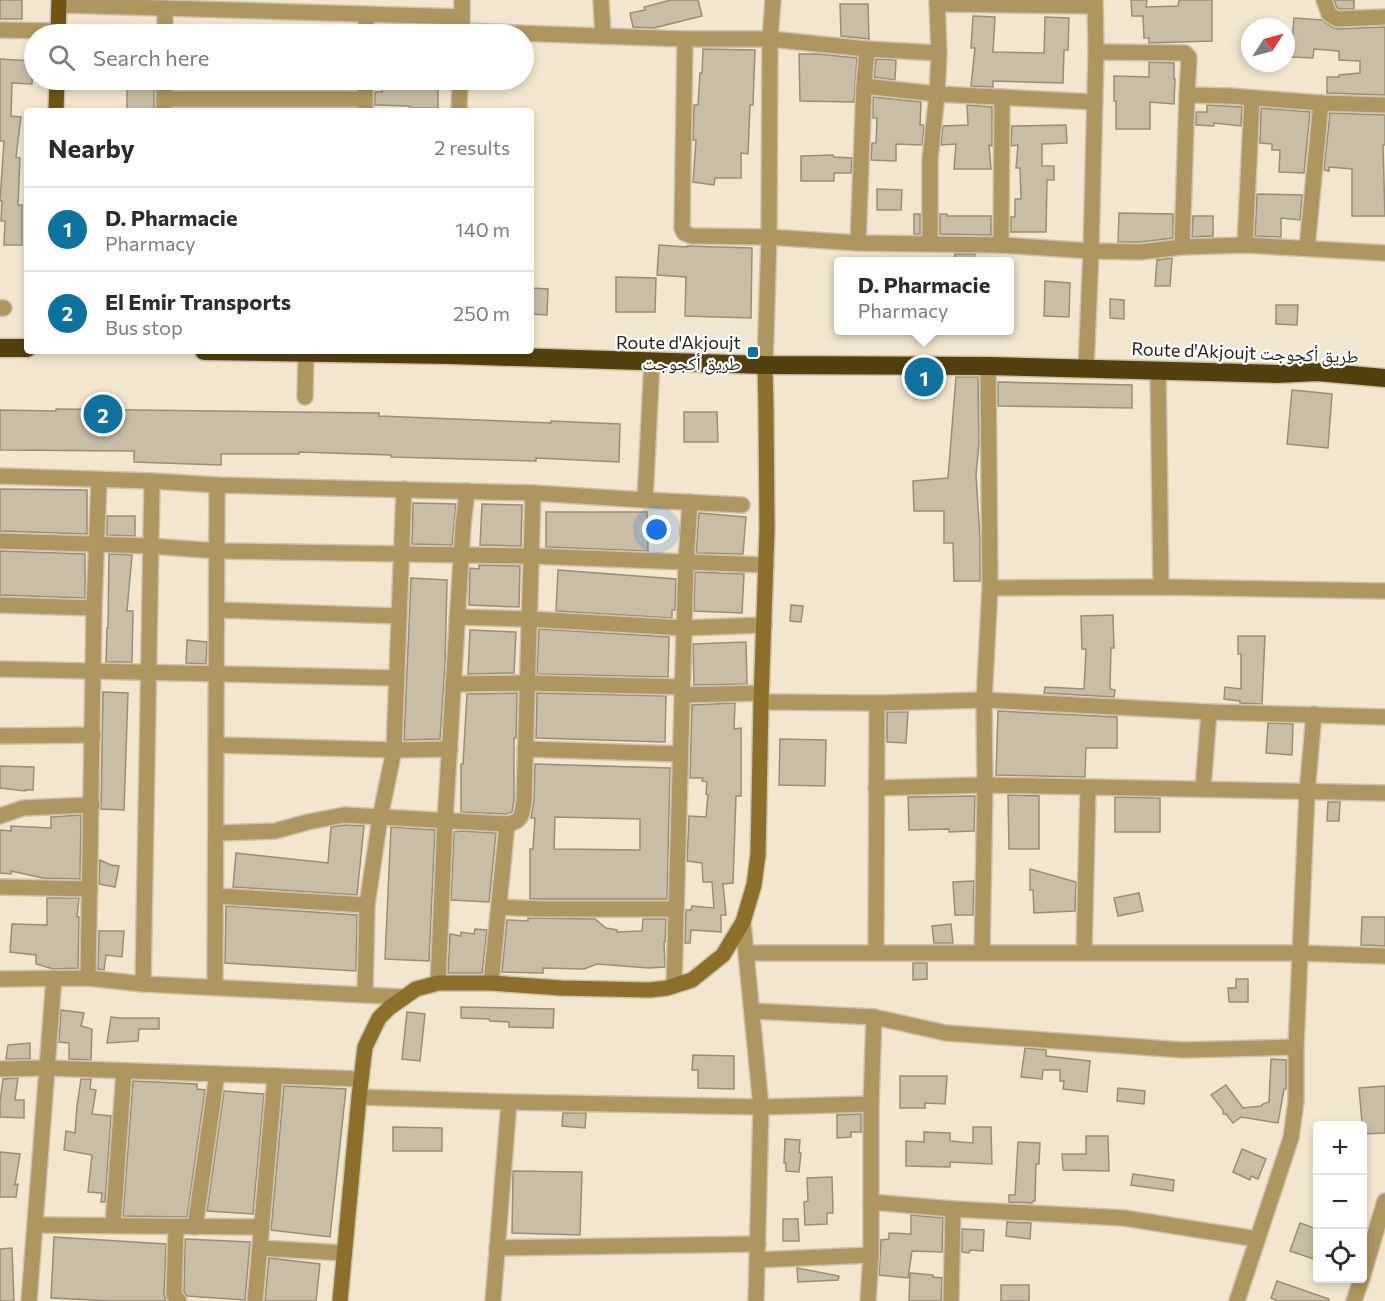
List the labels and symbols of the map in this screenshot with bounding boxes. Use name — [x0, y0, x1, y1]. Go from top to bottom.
north arrow — [1241, 18, 1295, 72]
place label: Route d'Akjoujt طريق أكجوجت — [616, 331, 741, 375]
street label: Route d'Akjoujt طريق أكجوجت — [1131, 337, 1359, 368]
marker: Route d'Akjoujt طريق أكجوجت — [746, 345, 760, 359]
pin: 1 — [904, 354, 944, 400]
pin: 2 — [84, 392, 122, 436]
your location — [642, 515, 671, 544]

